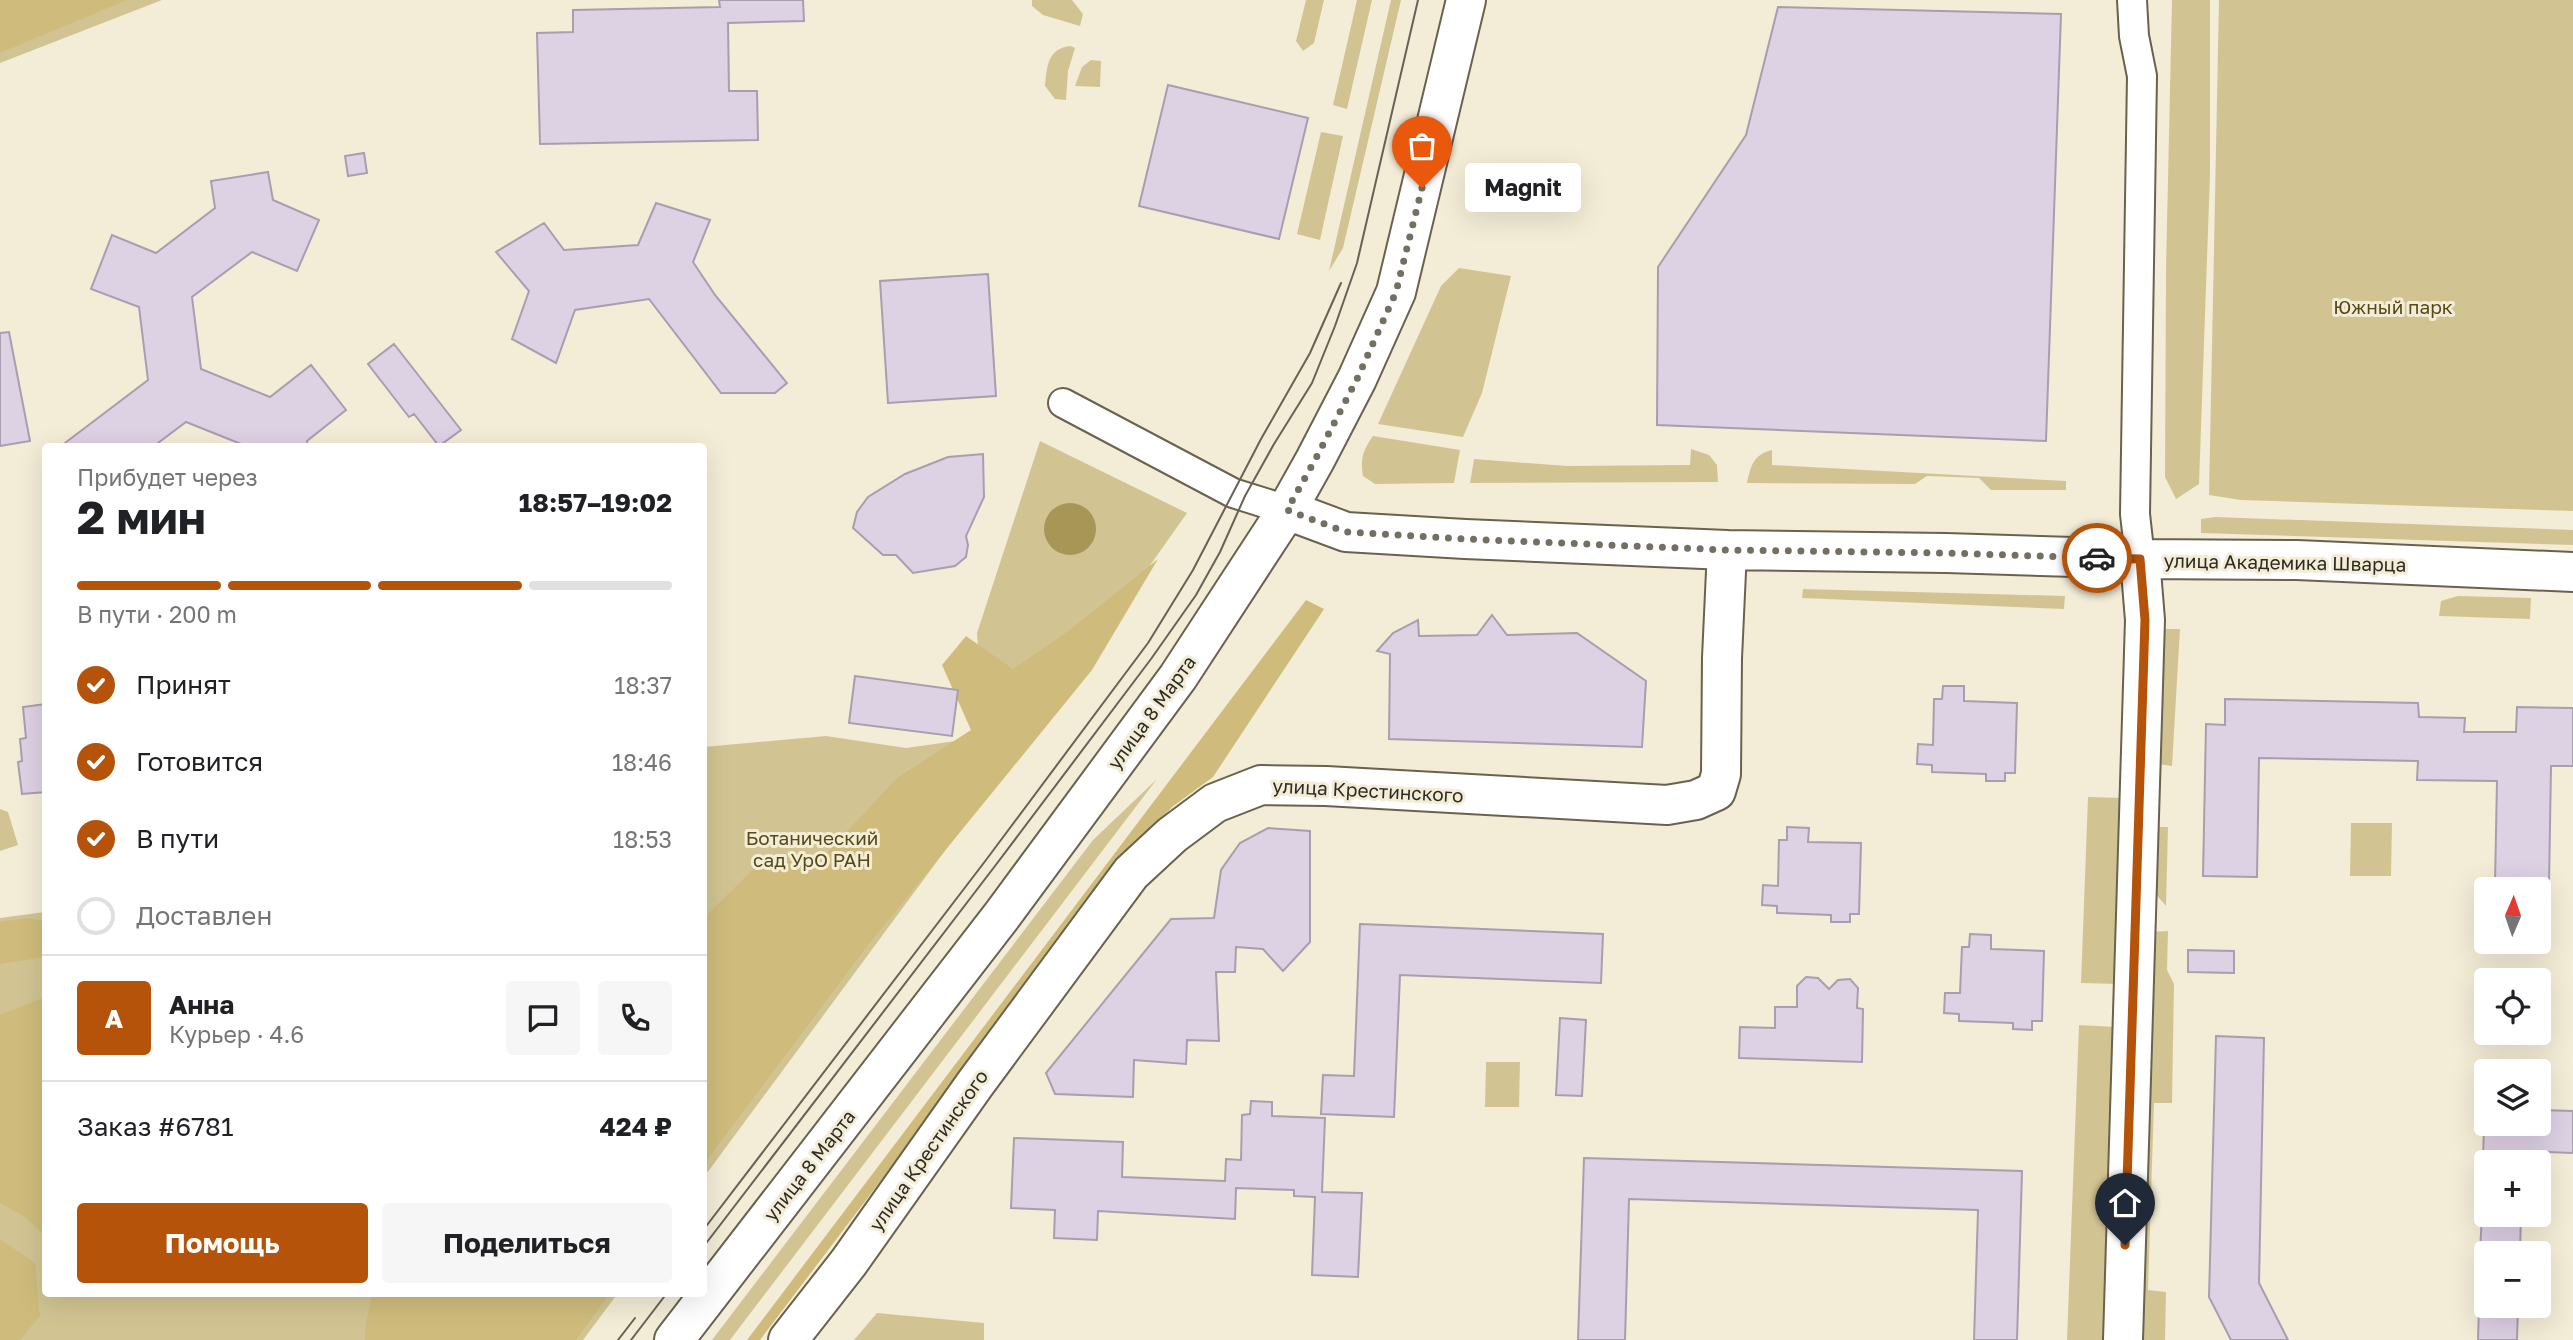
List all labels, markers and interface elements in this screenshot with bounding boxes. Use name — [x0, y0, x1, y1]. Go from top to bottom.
pin — [1392, 116, 1452, 188]
icon: bag — [1403, 127, 1441, 165]
callout: Magnit — [1464, 164, 1580, 212]
text: Magnit — [1484, 173, 1562, 201]
park label: Южный парк — [2333, 295, 2453, 318]
text: Прибудет через — [77, 463, 258, 491]
text: 18:57–19:02 — [519, 487, 672, 518]
text: 2 мин — [77, 489, 206, 544]
courier — [2062, 523, 2132, 593]
icon: car — [2078, 539, 2116, 577]
street label: улица Академика Шварца — [2163, 548, 2407, 576]
text: В пути · 200 m — [77, 600, 237, 628]
street label: улица 8 Марта — [1102, 651, 1200, 773]
icon: check — [77, 666, 115, 704]
text: Принят — [136, 669, 231, 700]
text: 18:37 — [614, 671, 672, 699]
icon: check — [77, 743, 115, 781]
text: Готовится — [136, 746, 263, 777]
text: 18:46 — [612, 748, 672, 776]
street label: улица Крестинского — [1272, 774, 1464, 806]
icon: check — [77, 820, 115, 858]
text: В пути — [136, 823, 219, 854]
text: 18:53 — [613, 825, 672, 853]
park label: Ботанический сад УрО РАН — [746, 826, 878, 871]
north arrow — [2474, 877, 2552, 954]
map controls — [2474, 877, 2551, 1318]
text: Доставлен — [136, 900, 272, 931]
button: locate — [2474, 968, 2551, 1045]
button: chat — [506, 981, 580, 1055]
button: phone — [598, 981, 672, 1055]
text: Анна — [169, 989, 234, 1020]
text: А — [105, 1003, 123, 1034]
text: Курьер · 4.6 — [169, 1020, 304, 1048]
button: layers — [2474, 1059, 2551, 1136]
street label: улица Крестинского — [864, 1065, 992, 1235]
street label: улица 8 Марта — [758, 1105, 860, 1225]
text: Заказ #6781 — [77, 1111, 234, 1142]
text: 424 ₽ — [600, 1111, 672, 1142]
button: + — [2474, 1150, 2551, 1227]
pin — [2095, 1173, 2155, 1245]
icon: home — [2106, 1184, 2144, 1222]
button: Помощь — [77, 1203, 368, 1283]
button: Поделиться — [382, 1203, 672, 1283]
button: − — [2474, 1241, 2551, 1318]

